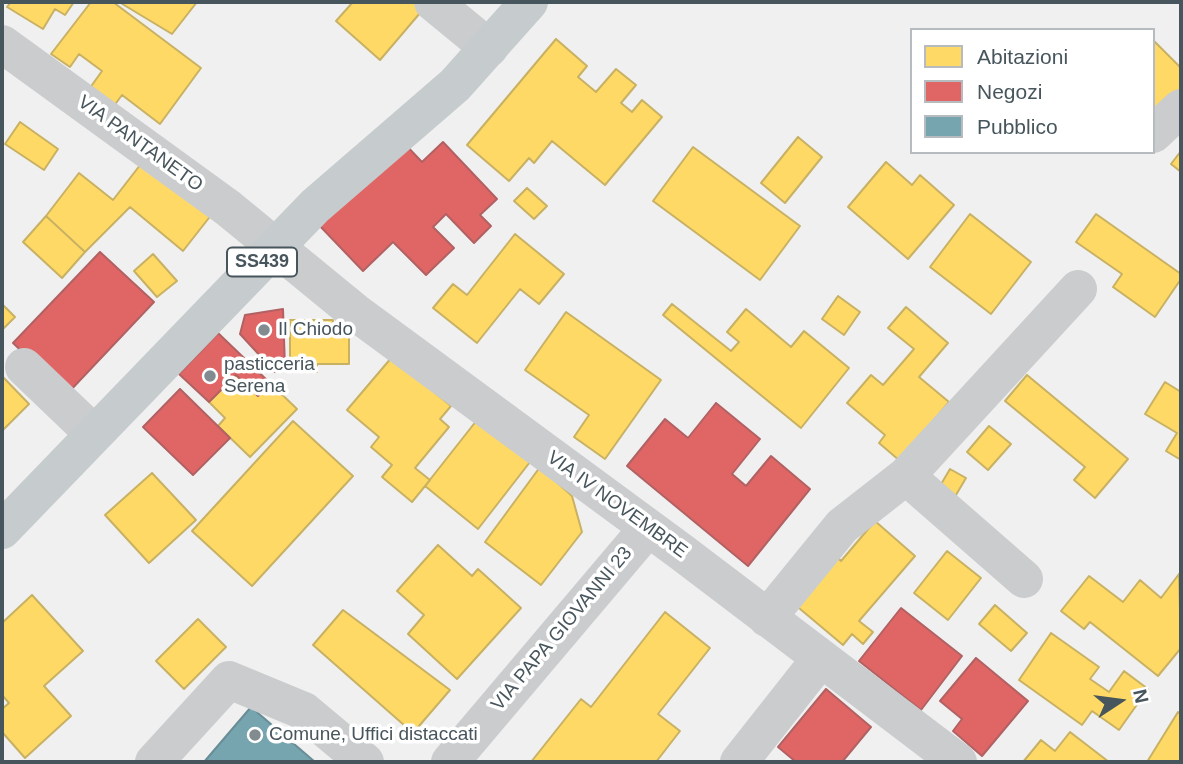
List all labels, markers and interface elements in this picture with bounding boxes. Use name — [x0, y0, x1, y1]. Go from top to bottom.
legend — [910, 28, 1155, 154]
text: Abitazioni — [977, 45, 1068, 68]
text: Negozi — [977, 80, 1042, 103]
street label: VIA PANTANETO — [73, 91, 207, 197]
text: Pubblico — [977, 115, 1058, 138]
road number: SS439 — [227, 248, 297, 276]
place label: Il Chiodo — [278, 319, 353, 341]
marker: Il Chiodo — [256, 322, 272, 338]
place label: pasticceria Serena — [224, 354, 315, 398]
marker: pasticceria Serena — [202, 368, 218, 384]
street label: VIA IV NOVEMBRE — [542, 446, 692, 564]
street label: VIA PAPA GIOVANNI 23 — [487, 542, 637, 716]
north arrow — [1085, 666, 1155, 736]
text: N — [1129, 687, 1153, 705]
place label: Comune, Uffici distaccati — [269, 724, 478, 746]
marker: Comune, Uffici distaccati — [247, 727, 263, 743]

